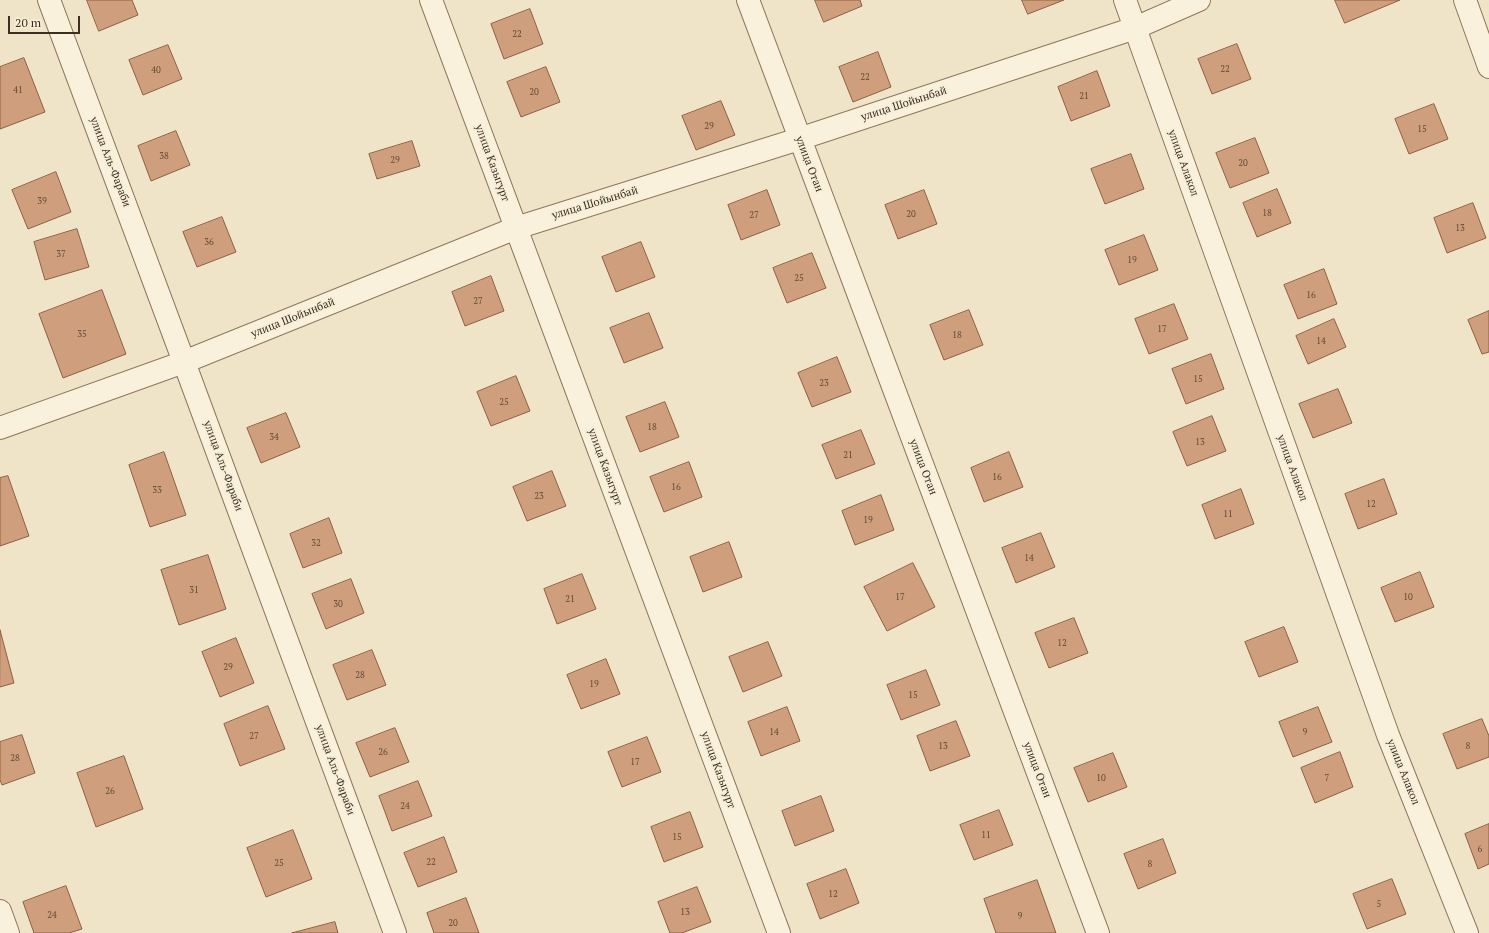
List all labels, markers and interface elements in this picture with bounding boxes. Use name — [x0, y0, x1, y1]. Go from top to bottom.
scale bar — [10, 8, 82, 34]
text: 20 m — [15, 15, 41, 30]
house number: 22 — [512, 29, 522, 39]
house number: 22 — [1220, 64, 1230, 74]
house number: 40 — [151, 65, 161, 75]
house number: 22 — [860, 72, 870, 82]
street label: улица Шойынбай — [860, 84, 948, 124]
house number: 41 — [13, 85, 23, 95]
house number: 20 — [529, 87, 539, 97]
house number: 21 — [1079, 91, 1089, 101]
street label: улица Аль-Фараби — [87, 115, 133, 209]
house number: 29 — [704, 121, 714, 131]
street label: улица Казыгурт — [472, 123, 512, 203]
house number: 15 — [1417, 124, 1427, 134]
street label: улица Алакол — [1165, 128, 1201, 198]
street label: улица Отан — [792, 134, 826, 194]
house number: 38 — [159, 151, 169, 161]
house number: 29 — [390, 155, 400, 165]
house number: 20 — [1238, 158, 1248, 168]
street label: улица Шойынбай — [550, 184, 640, 222]
house number: 39 — [37, 196, 47, 206]
house number: 18 — [1262, 208, 1272, 218]
house number: 20 — [906, 209, 916, 219]
house number: 27 — [749, 210, 759, 220]
house number: 13 — [1455, 223, 1465, 233]
house number: 36 — [204, 237, 214, 247]
house number: 37 — [56, 249, 66, 259]
house number: 19 — [1127, 255, 1137, 265]
house number: 25 — [794, 273, 804, 283]
house number: 16 — [1306, 290, 1316, 300]
street label: улица Шойынбай — [249, 295, 337, 341]
house number: 27 — [473, 296, 483, 306]
house number: 17 — [1157, 324, 1167, 334]
house number: 35 — [77, 329, 87, 339]
house number: 18 — [952, 330, 962, 340]
house number: 14 — [1316, 336, 1326, 346]
house number: 15 — [1193, 374, 1203, 384]
house number: 23 — [819, 378, 829, 388]
house number: 25 — [499, 397, 509, 407]
street label: улица Аль-Фараби — [200, 419, 246, 513]
house number: 18 — [647, 422, 657, 432]
street label: улица Казыгурт — [585, 427, 625, 507]
house number: 34 — [269, 432, 279, 442]
street label: улица Алакол — [1274, 433, 1310, 503]
street label: улица Отан — [906, 437, 940, 497]
house number: 13 — [1195, 437, 1205, 447]
house number: 21 — [843, 450, 853, 460]
house number: 16 — [992, 472, 1002, 482]
house number: 16 — [671, 482, 681, 492]
house number: 33 — [152, 485, 162, 495]
house number: 23 — [534, 491, 544, 501]
house number: 12 — [1366, 499, 1376, 509]
house number: 11 — [1223, 509, 1233, 519]
house number: 19 — [863, 515, 873, 525]
house number: 32 — [311, 538, 321, 548]
house number: 14 — [1024, 553, 1034, 563]
house number: 31 — [189, 585, 199, 595]
house number: 17 — [895, 592, 905, 602]
house number: 10 — [1403, 592, 1413, 602]
house number: 21 — [565, 594, 575, 604]
house number: 30 — [333, 599, 343, 609]
house number: 12 — [1057, 638, 1067, 648]
house number: 29 — [223, 662, 233, 672]
house number: 28 — [355, 670, 365, 680]
house number: 19 — [589, 679, 599, 689]
house number: 15 — [908, 690, 918, 700]
street label: улица Аль-Фараби — [312, 723, 358, 817]
house number: 14 — [769, 727, 779, 737]
house number: 9 — [1303, 727, 1307, 737]
street label: улица Казыгурт — [698, 730, 738, 810]
house number: 27 — [249, 731, 259, 741]
street label: улица Алакол — [1384, 737, 1422, 807]
street label: улица Отан — [1020, 740, 1054, 800]
house number: 13 — [938, 741, 948, 751]
house number: 8 — [1466, 741, 1470, 751]
house number: 26 — [378, 747, 388, 757]
house number: 28 — [10, 753, 20, 763]
house number: 17 — [630, 757, 640, 767]
house number: 10 — [1096, 773, 1106, 783]
house number: 7 — [1325, 773, 1329, 783]
house number: 26 — [105, 786, 115, 796]
house number: 24 — [400, 801, 410, 811]
house number: 11 — [981, 830, 991, 840]
house number: 15 — [672, 832, 682, 842]
house number: 6 — [1478, 844, 1482, 854]
house number: 22 — [426, 857, 436, 867]
house number: 25 — [274, 858, 284, 868]
house number: 8 — [1148, 859, 1152, 869]
house number: 12 — [828, 889, 838, 899]
house number: 5 — [1377, 899, 1381, 909]
house number: 13 — [680, 907, 690, 917]
house number: 24 — [47, 910, 57, 920]
house number: 9 — [1018, 911, 1022, 921]
house number: 20 — [448, 918, 458, 928]

